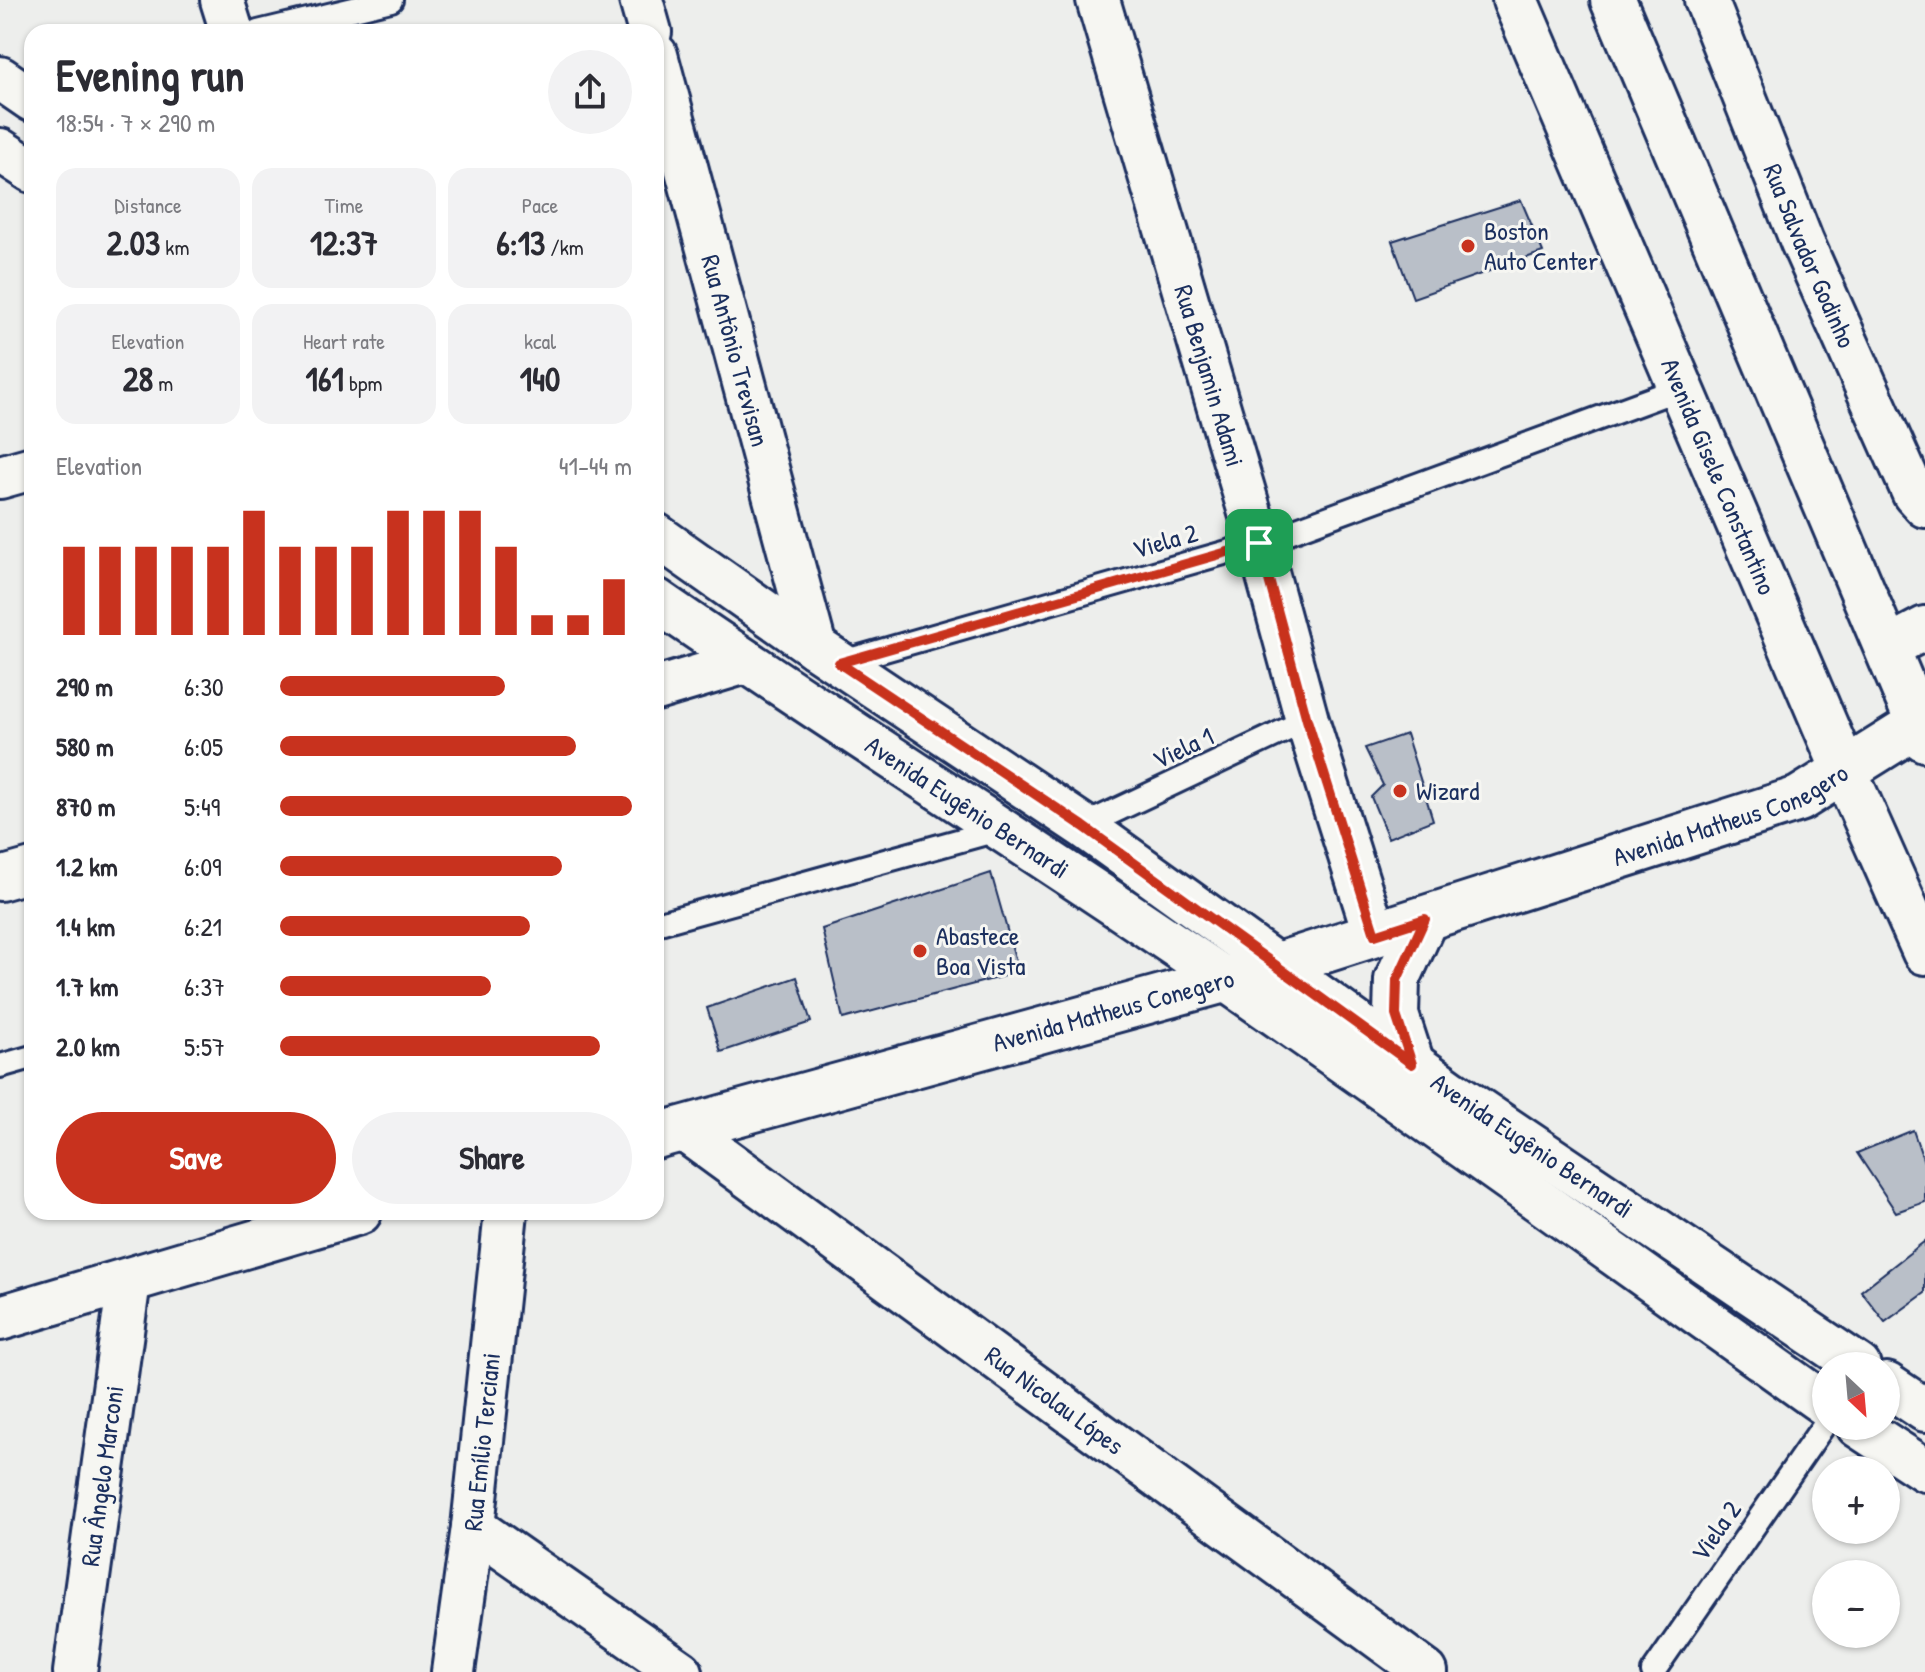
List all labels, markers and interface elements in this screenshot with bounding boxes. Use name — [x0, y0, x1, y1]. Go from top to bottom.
text: Evening run — [56, 45, 244, 105]
button: share — [548, 50, 632, 134]
text: 18:54 · 7 × 290 m — [56, 105, 215, 140]
street label: Rua Salvador Godinho — [1756, 158, 1865, 353]
text: Distance — [114, 190, 182, 220]
text: Time — [325, 190, 363, 220]
text: Pace — [522, 190, 558, 220]
place label: Boston Auto Center — [1484, 213, 1598, 278]
text: 2.03 — [107, 220, 160, 266]
text: 12:37 — [310, 220, 378, 266]
text: 6:13 — [496, 220, 545, 266]
text: km — [160, 232, 189, 262]
text: /km — [545, 232, 584, 262]
marker: Boston Auto Center — [1459, 237, 1477, 255]
street label: Rua Antônio Trevisan — [693, 251, 778, 450]
street label: Rua Benjamin Adami — [1166, 281, 1253, 471]
text: Elevation — [111, 326, 185, 356]
text: Heart rate — [303, 326, 385, 356]
text: kcal — [524, 326, 556, 356]
street label: Avenida Gisele Constantino — [1653, 353, 1785, 600]
text: 28 — [123, 356, 153, 402]
text: 161 — [306, 356, 344, 402]
text: 140 — [520, 356, 560, 402]
text: m — [153, 368, 173, 398]
text: bpm — [344, 368, 382, 398]
text: Elevation — [56, 448, 142, 483]
text: 41–44 m — [559, 448, 632, 483]
pin — [1225, 509, 1293, 577]
street label: Viela 2 — [1128, 515, 1201, 566]
icon: arrive — [1237, 521, 1281, 565]
text: 290 m — [56, 669, 113, 704]
text: 6:30 — [184, 669, 224, 704]
street label: Viela 1 — [1147, 718, 1219, 777]
street label: Avenida Eugênio Bernardi — [859, 727, 1076, 886]
text: 580 m — [56, 729, 114, 764]
text: 6:05 — [184, 729, 223, 764]
street label: Avenida Matheus Conegero — [1608, 755, 1854, 874]
place label: Wizard — [1416, 773, 1479, 808]
marker: Wizard — [1391, 782, 1409, 800]
text: 870 m — [56, 789, 115, 824]
text: 5:49 — [184, 789, 220, 824]
text: 1.2 km — [56, 849, 118, 884]
text: 6:09 — [184, 849, 222, 884]
text: 1.4 km — [56, 909, 115, 944]
text: 6:21 — [184, 909, 222, 944]
place label: Abastece Boa Vista — [936, 918, 1025, 983]
marker: Abastece Boa Vista — [911, 942, 929, 960]
street label: Avenida Matheus Conegero — [988, 960, 1238, 1060]
text: 1.7 km — [56, 969, 118, 1004]
text: 6:37 — [184, 969, 225, 1004]
text: 2.0 km — [56, 1029, 120, 1064]
text: 5:57 — [184, 1029, 225, 1064]
street label: Avenida Eugênio Bernardi — [1424, 1064, 1640, 1226]
button: Save — [56, 1112, 336, 1204]
button: Share — [352, 1112, 632, 1204]
street label: Rua Nicolau Lópes — [978, 1338, 1131, 1462]
street label: Rua Emílio Terciani — [455, 1351, 508, 1533]
north arrow — [1812, 1352, 1900, 1440]
map controls — [1812, 1352, 1900, 1648]
street label: Rua Ângelo Marconi — [72, 1383, 131, 1568]
button: + — [1812, 1456, 1900, 1544]
street label: Viela 2 — [1682, 1494, 1749, 1568]
button: − — [1812, 1560, 1900, 1648]

